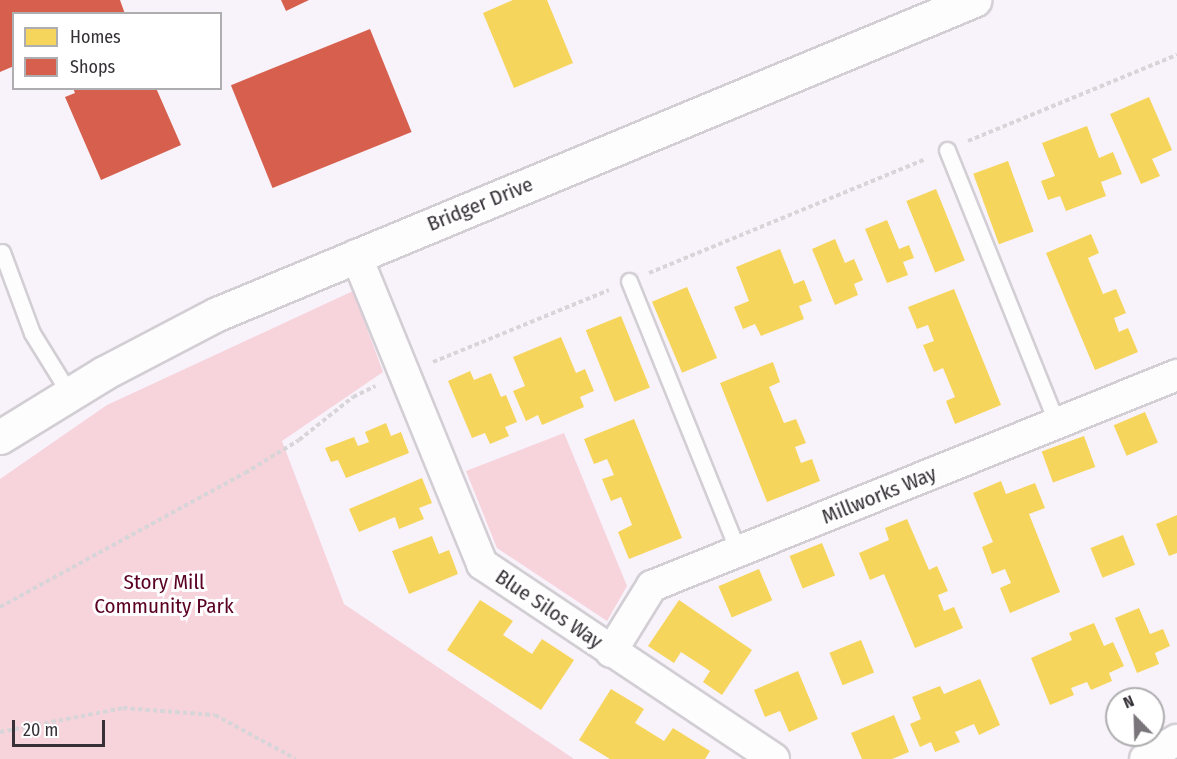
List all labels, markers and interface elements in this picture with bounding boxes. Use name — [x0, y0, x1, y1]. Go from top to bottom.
legend — [12, 12, 222, 90]
text: Homes — [70, 26, 121, 48]
text: Shops — [70, 56, 115, 78]
street label: Bridger Drive — [423, 171, 537, 237]
street label: Millworks Way — [818, 461, 940, 529]
street label: Blue Silos Way — [491, 564, 607, 654]
park label: Story Mill Community Park — [94, 569, 234, 619]
north arrow — [1105, 687, 1165, 747]
text: N — [1120, 691, 1137, 712]
scale bar — [15, 708, 108, 746]
text: 20 m — [23, 719, 58, 741]

